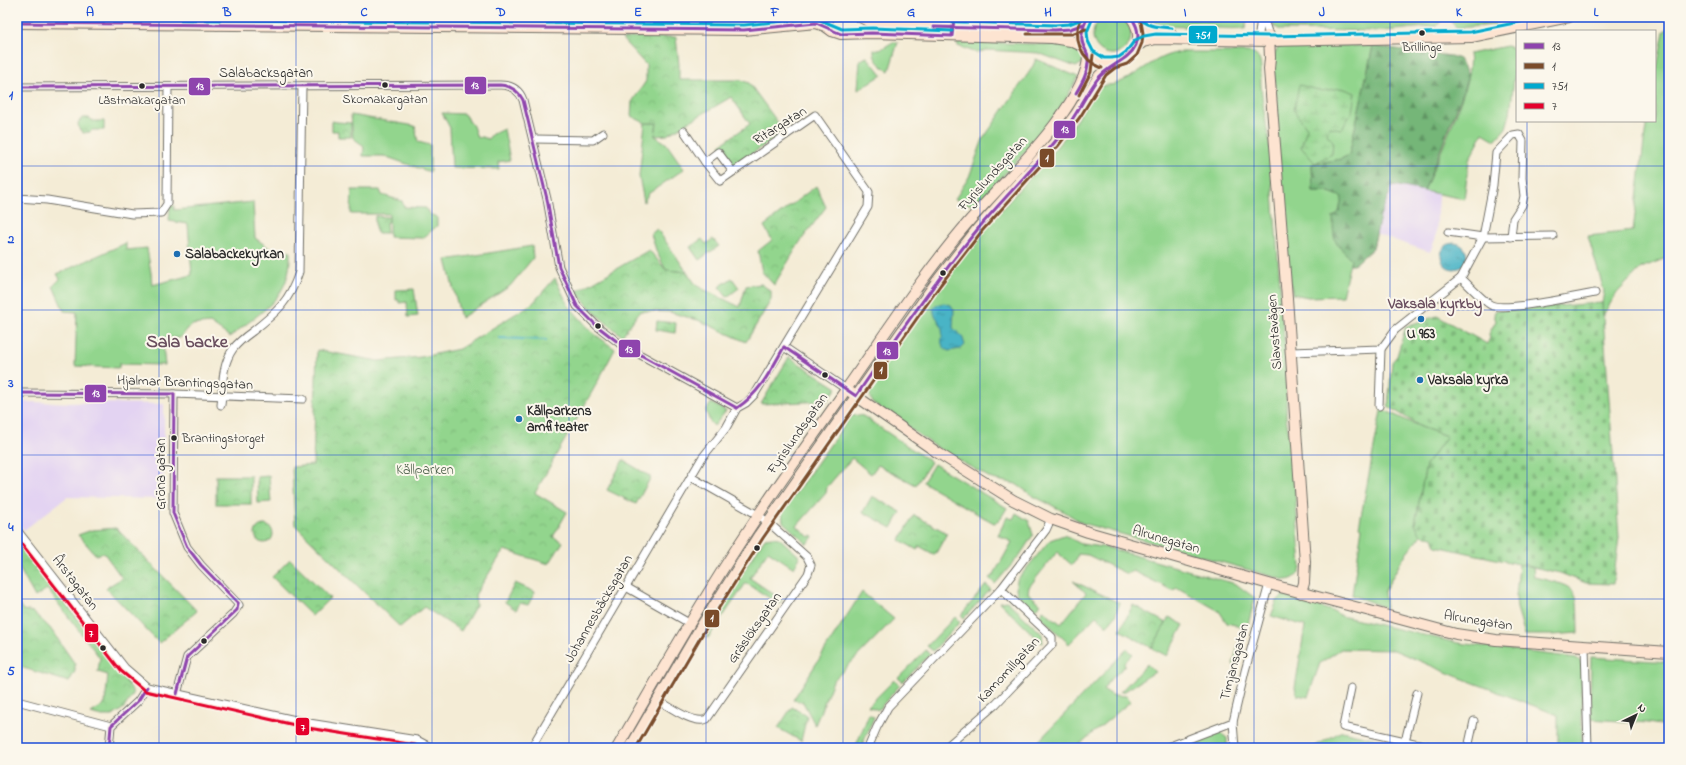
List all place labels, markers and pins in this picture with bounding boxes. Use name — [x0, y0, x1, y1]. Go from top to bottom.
marker: Brillinge — [1417, 28, 1427, 38]
place label: Brillinge — [1401, 38, 1442, 58]
marker: Skomakargatan — [380, 80, 390, 90]
marker: Lästmakargatan — [137, 81, 147, 91]
place label: Skomakargatan — [342, 90, 428, 110]
place label: Lästmakargatan — [99, 91, 185, 111]
place label: Salabackekyrkan — [185, 244, 284, 267]
marker: Salabackekyrkan — [172, 249, 182, 259]
unlabelled marker — [938, 268, 948, 278]
marker: U 963 — [1416, 314, 1426, 324]
unlabelled marker — [593, 321, 603, 331]
place label: U 963 — [1407, 324, 1435, 345]
unlabelled marker — [820, 370, 830, 380]
place label: Vaksala kyrka — [1427, 370, 1509, 393]
marker: Vaksala kyrka — [1415, 375, 1425, 385]
place label: Källparkens amfiteater — [527, 401, 592, 438]
marker: Källparkens amfiteater — [514, 414, 524, 424]
place label: Brantingstorget — [181, 429, 266, 449]
marker: Brantingstorget — [169, 433, 179, 443]
unlabelled marker — [752, 543, 762, 553]
unlabelled marker — [199, 636, 209, 646]
unlabelled marker — [98, 643, 108, 653]

